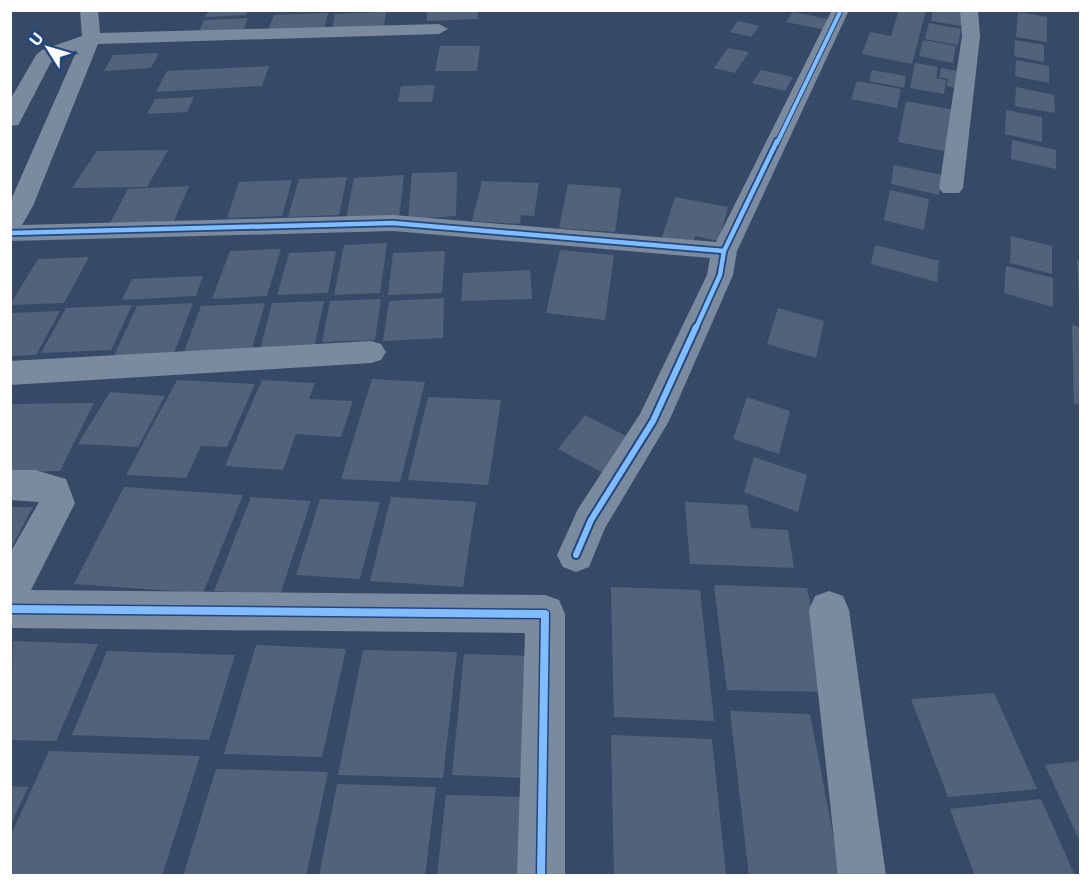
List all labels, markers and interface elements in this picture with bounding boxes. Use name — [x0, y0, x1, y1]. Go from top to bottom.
north arrow — [18, 18, 78, 78]
text: U — [24, 28, 48, 50]

